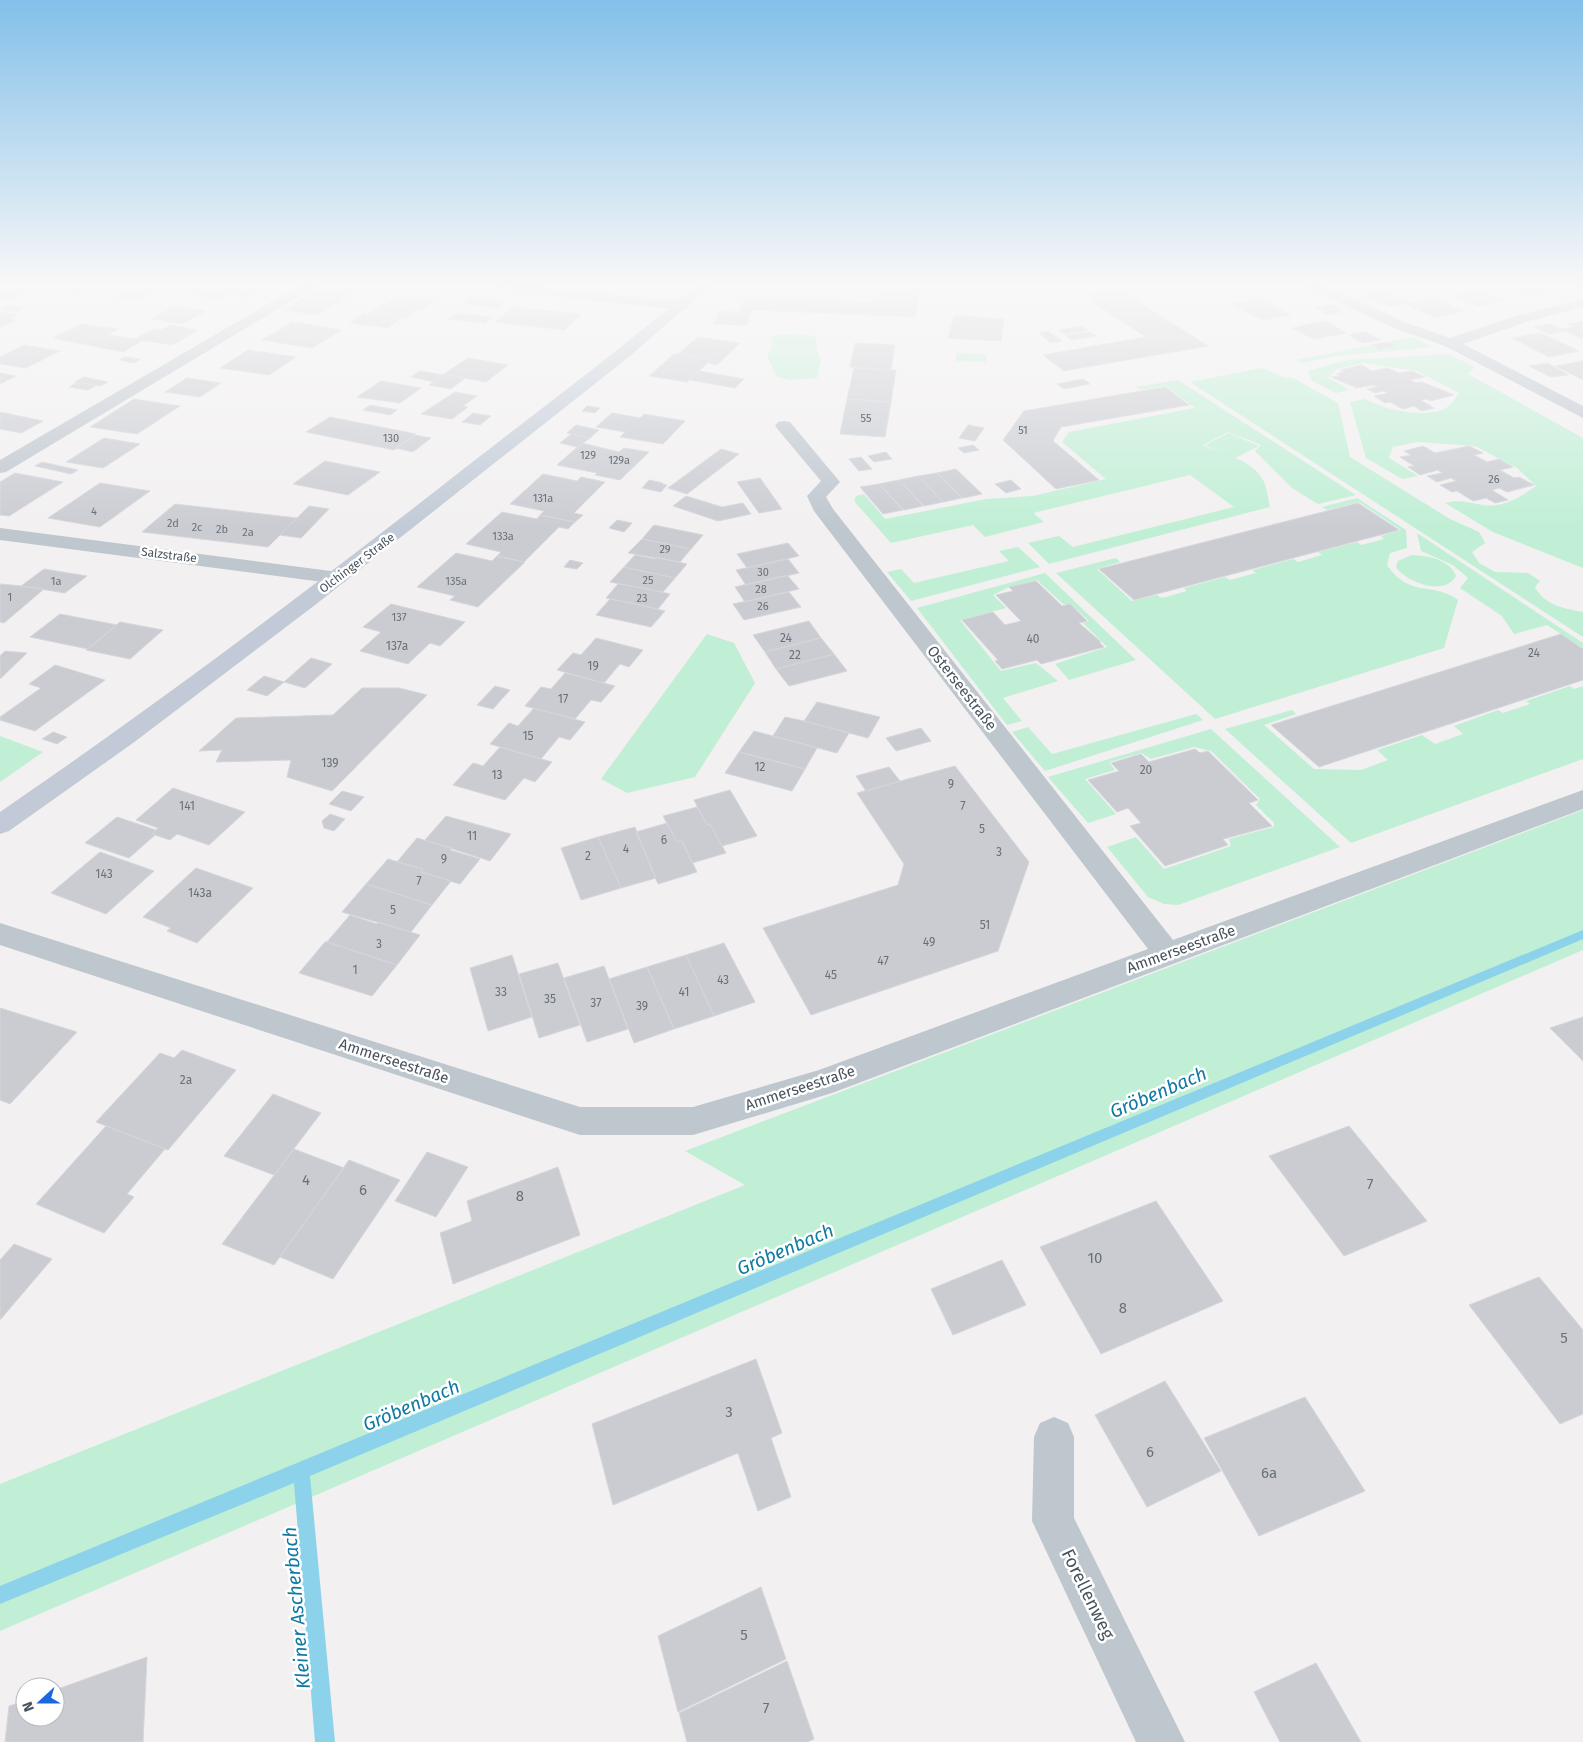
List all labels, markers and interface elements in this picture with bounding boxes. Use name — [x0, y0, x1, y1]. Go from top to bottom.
house number: 55 — [861, 412, 872, 425]
house number: 51 — [1018, 424, 1028, 437]
house number: 130 — [383, 432, 399, 445]
house number: 129 — [580, 449, 596, 462]
house number: 129a — [608, 454, 630, 467]
house number: 26 — [1488, 473, 1500, 486]
house number: 131a — [533, 492, 553, 505]
house number: 4 — [91, 505, 97, 518]
house number: 2d — [167, 517, 179, 530]
house number: 2c — [192, 521, 202, 534]
house number: 2b — [216, 523, 228, 536]
house number: 2a — [242, 526, 254, 539]
street label: Olchinger Straße — [317, 530, 397, 596]
house number: 133a — [492, 530, 514, 543]
house number: 29 — [659, 543, 671, 556]
street label: Salzstraße — [140, 545, 198, 565]
house number: 30 — [757, 566, 769, 579]
house number: 25 — [643, 574, 654, 587]
house number: 1a — [51, 575, 61, 588]
house number: 135a — [445, 575, 467, 588]
house number: 28 — [755, 583, 767, 596]
house number: 1 — [8, 591, 12, 604]
house number: 23 — [637, 592, 647, 605]
house number: 26 — [757, 600, 769, 613]
house number: 137 — [391, 611, 407, 624]
house number: 24 — [780, 631, 793, 645]
house number: 40 — [1026, 632, 1040, 646]
house number: 137a — [386, 639, 408, 653]
street label: Osterseestraße — [923, 642, 1001, 734]
house number: 24 — [1528, 646, 1541, 660]
house number: 22 — [789, 648, 801, 662]
house number: 19 — [587, 659, 599, 673]
house number: 17 — [558, 692, 568, 706]
house number: 15 — [522, 729, 534, 743]
house number: 139 — [321, 756, 339, 770]
house number: 12 — [754, 760, 766, 774]
house number: 20 — [1140, 763, 1153, 777]
house number: 13 — [491, 768, 503, 782]
house number: 9 — [948, 777, 954, 791]
house number: 141 — [179, 799, 195, 813]
house number: 7 — [960, 799, 966, 813]
house number: 5 — [979, 822, 985, 836]
house number: 11 — [467, 829, 477, 843]
house number: 6 — [661, 833, 667, 847]
house number: 4 — [623, 842, 630, 856]
house number: 3 — [996, 845, 1002, 859]
house number: 2 — [585, 849, 591, 863]
house number: 9 — [441, 852, 447, 866]
house number: 143 — [95, 867, 113, 881]
house number: 7 — [416, 874, 422, 888]
house number: 143a — [188, 886, 212, 900]
house number: 5 — [390, 903, 396, 917]
house number: 51 — [980, 918, 990, 932]
street label: Ammerseestraße — [1124, 921, 1238, 977]
house number: 49 — [923, 935, 935, 949]
house number: 3 — [376, 937, 382, 951]
house number: 47 — [877, 954, 889, 968]
house number: 1 — [352, 963, 358, 977]
house number: 45 — [825, 968, 837, 982]
house number: 43 — [717, 973, 729, 987]
house number: 33 — [495, 985, 507, 999]
house number: 41 — [679, 985, 689, 999]
house number: 35 — [544, 992, 556, 1006]
house number: 37 — [590, 996, 602, 1010]
house number: 39 — [636, 999, 648, 1013]
street label: Ammerseestraße — [337, 1035, 451, 1087]
street label: Ammerseestraße — [743, 1062, 857, 1114]
water label: Gröbenbach — [1106, 1062, 1210, 1123]
house number: 2a — [180, 1073, 192, 1087]
house number: 4 — [302, 1171, 310, 1189]
house number: 7 — [1367, 1175, 1374, 1193]
house number: 6 — [359, 1181, 367, 1199]
house number: 8 — [516, 1187, 524, 1205]
water label: Gröbenbach — [733, 1219, 837, 1280]
house number: 10 — [1088, 1249, 1102, 1267]
house number: 8 — [1119, 1299, 1127, 1317]
house number: 5 — [1560, 1329, 1568, 1347]
water label: Gröbenbach — [359, 1375, 463, 1436]
house number: 3 — [725, 1403, 733, 1421]
house number: 6 — [1146, 1443, 1154, 1461]
house number: 6a — [1261, 1464, 1277, 1482]
water label: Kleiner Ascherbach — [278, 1526, 315, 1690]
street label: Forellenweg — [1057, 1545, 1120, 1643]
house number: 5 — [740, 1626, 748, 1644]
north arrow — [15, 1677, 65, 1727]
text: N — [19, 1699, 38, 1714]
house number: 7 — [763, 1699, 770, 1717]

